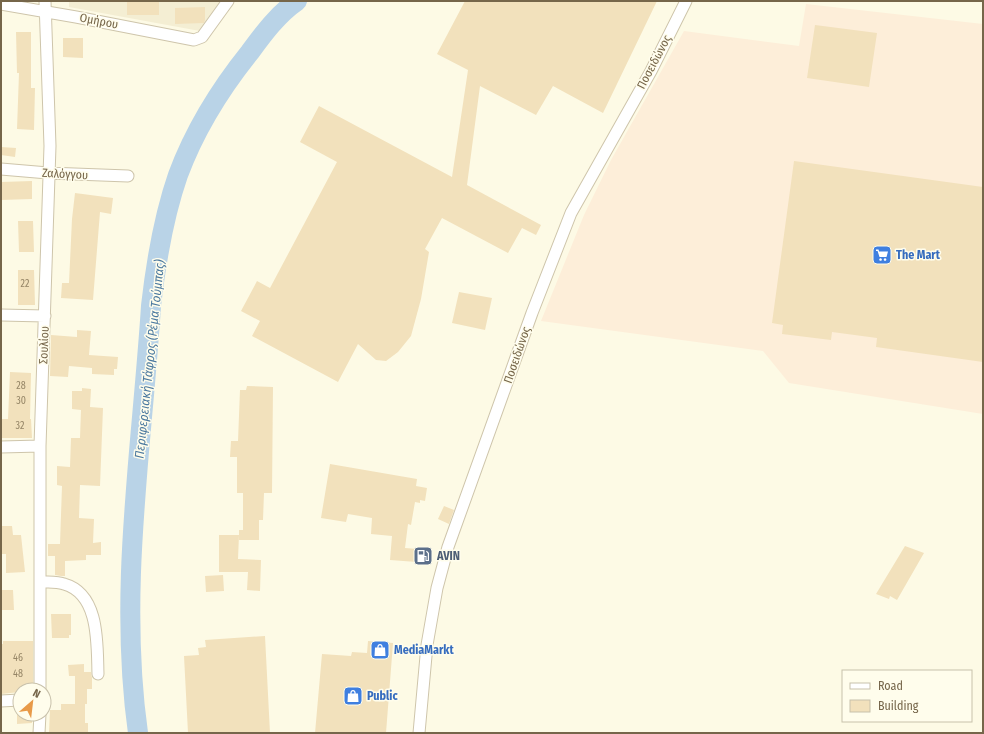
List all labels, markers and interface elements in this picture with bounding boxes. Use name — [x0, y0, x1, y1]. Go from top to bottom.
street label: Ομήρου — [79, 10, 119, 32]
street label: Ποσειδώνος — [634, 33, 674, 91]
street label: Ζαλόγγου — [42, 166, 88, 182]
supermarket icon: The Mart — [871, 244, 893, 266]
place label: The Mart — [896, 248, 941, 262]
water label: Περιφερειακή Τάφρος (Ρέμα Τούμπας) — [132, 259, 167, 459]
house number: 22 — [21, 278, 30, 290]
street label: Ποσειδώνος — [501, 325, 533, 385]
street label: Σουλίου — [36, 326, 52, 364]
house number: 28 — [16, 380, 26, 392]
house number: 30 — [16, 395, 26, 407]
house number: 32 — [16, 420, 25, 432]
fuel station icon: AVIN — [412, 545, 434, 567]
place label: AVIN — [436, 549, 460, 563]
shop icon: MediaMarkt — [369, 639, 391, 661]
place label: MediaMarkt — [394, 643, 454, 657]
house number: 46 — [13, 652, 23, 664]
house number: 48 — [13, 668, 23, 680]
legend — [842, 670, 972, 722]
text: Road — [878, 679, 903, 693]
north arrow — [12, 682, 52, 722]
shop icon: Public — [342, 685, 364, 707]
text: N — [30, 686, 42, 701]
place label: Public — [367, 689, 398, 703]
text: Building — [878, 699, 919, 713]

